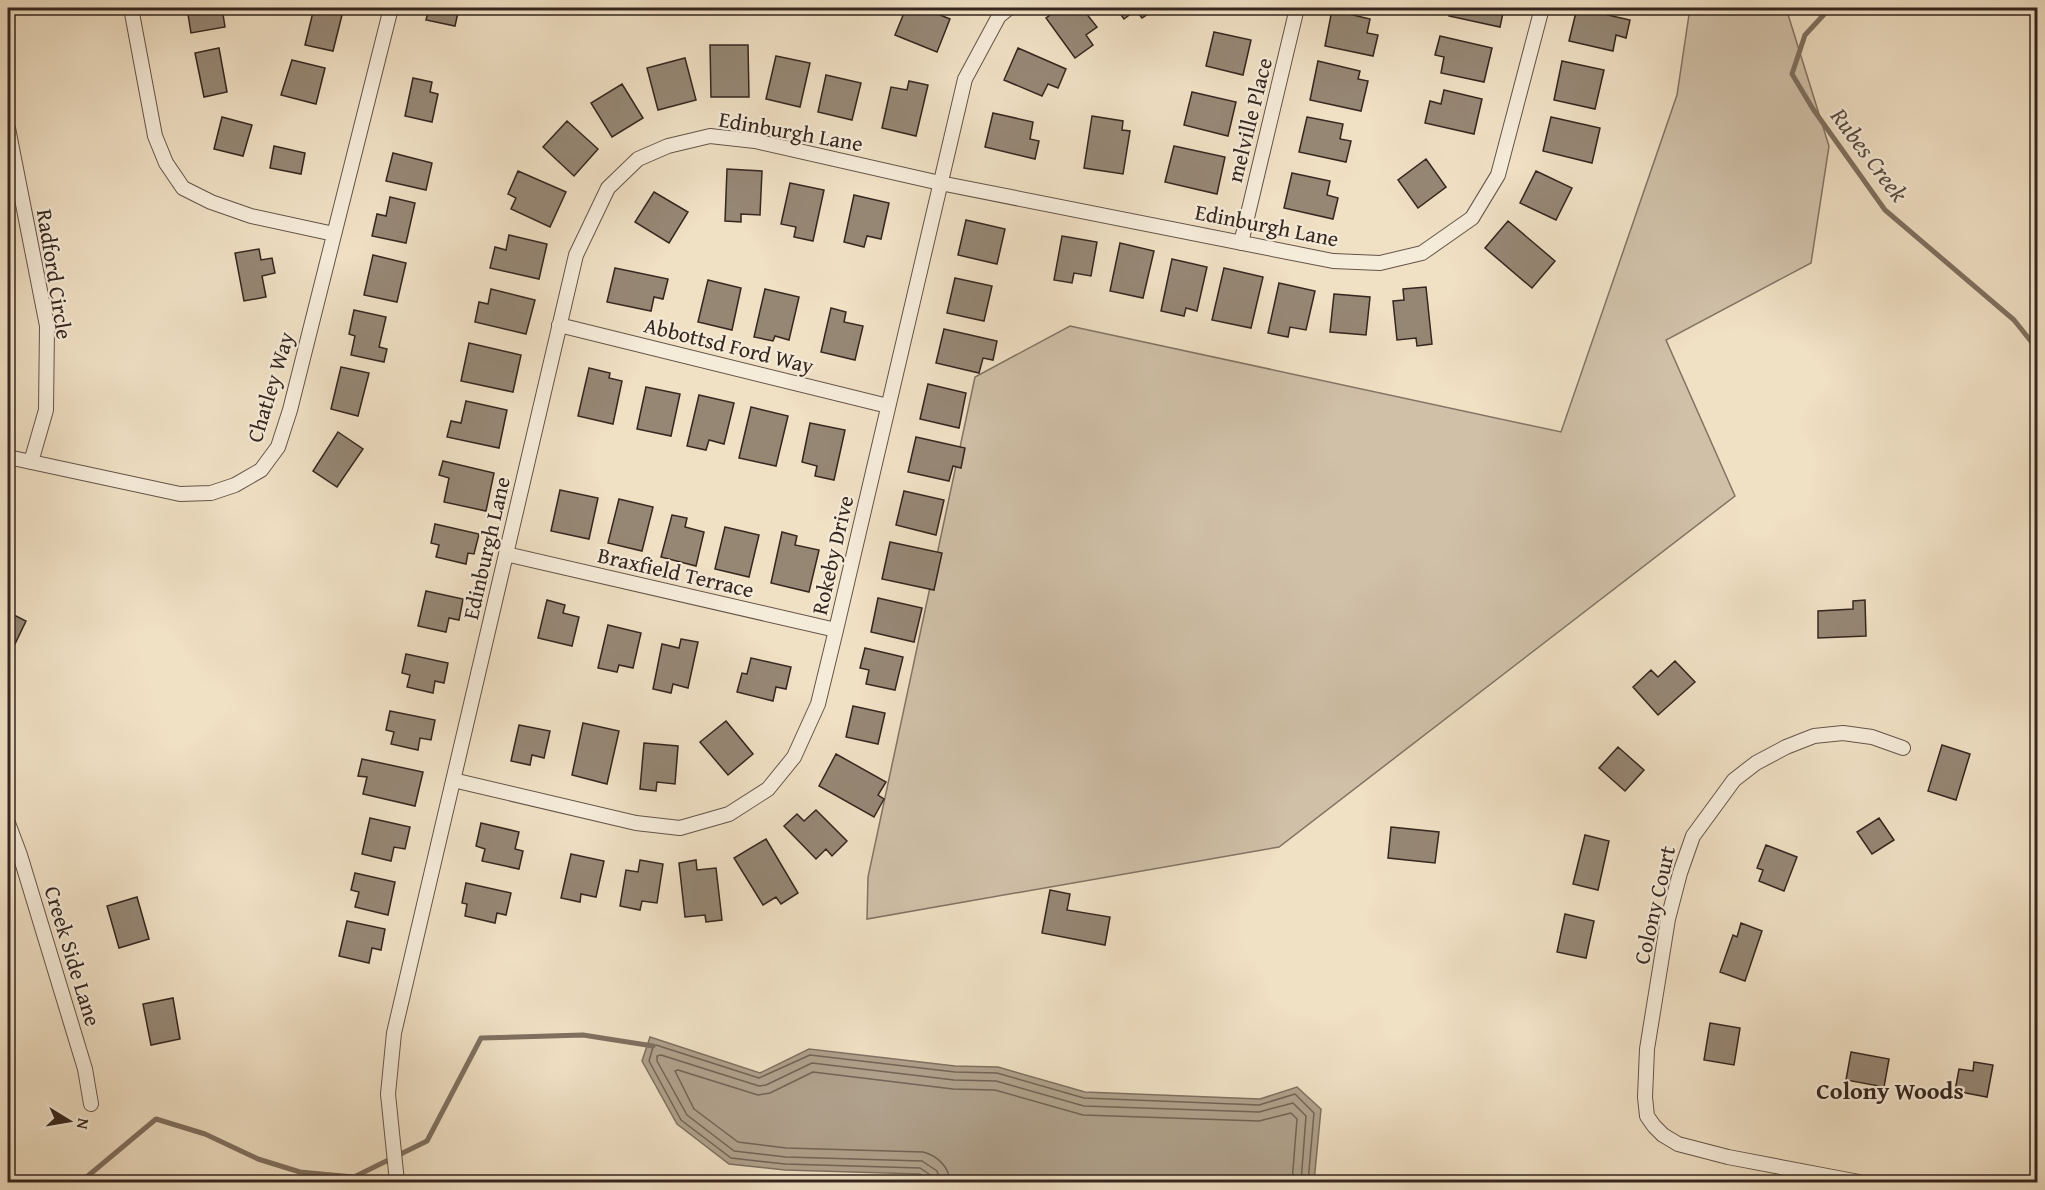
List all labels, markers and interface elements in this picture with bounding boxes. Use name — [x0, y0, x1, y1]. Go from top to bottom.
street label: melville Place — [1218, 54, 1280, 186]
water label: Rubes Creek — [1822, 99, 1917, 209]
street label: Edinburgh Lane — [716, 103, 866, 159]
street label: Edinburgh Lane — [1192, 195, 1342, 255]
street label: Radford Circle — [29, 207, 81, 341]
street label: Abbottsd Ford Way — [641, 308, 817, 382]
street label: Chatley Way — [238, 328, 302, 446]
street label: Edinburgh Lane — [454, 473, 518, 623]
street label: Rokeby Drive — [803, 492, 861, 618]
street label: Braxfield Terrace — [595, 538, 757, 606]
street label: Colony Court — [1625, 842, 1683, 967]
street label: Creek Side Lane — [37, 882, 109, 1030]
district label: Colony Woods — [1816, 1073, 1964, 1108]
north arrow — [39, 1091, 99, 1151]
text: N — [71, 1116, 97, 1132]

